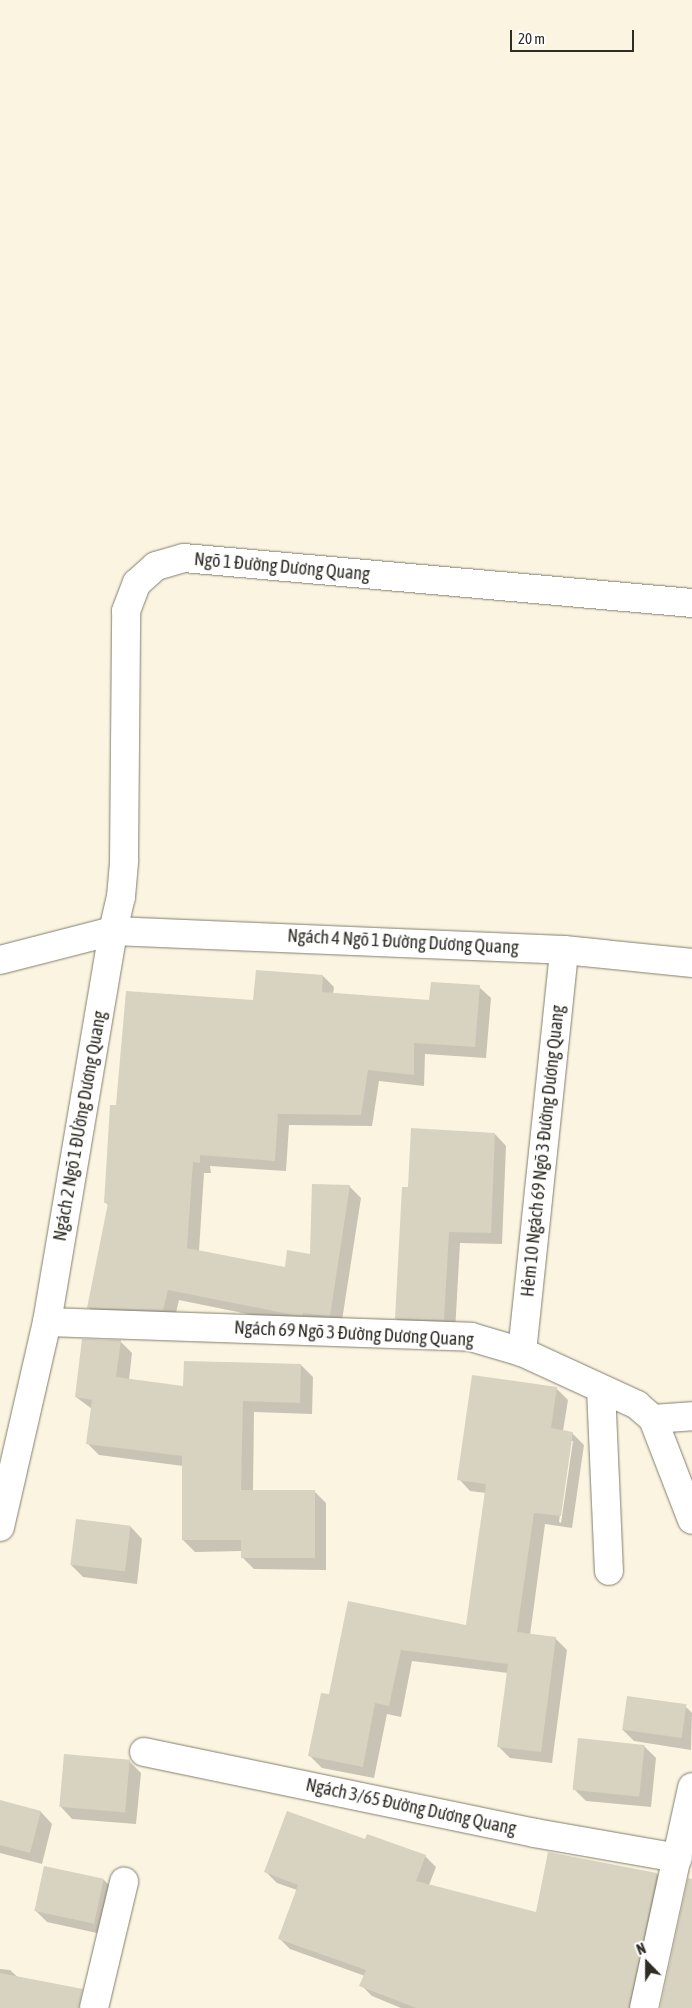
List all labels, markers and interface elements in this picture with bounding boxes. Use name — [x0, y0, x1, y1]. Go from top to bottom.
scale bar — [512, 20, 636, 52]
text: 20 m — [518, 30, 545, 47]
street label: Ngõ 1 Đường Dương Quang — [193, 549, 371, 585]
street label: Ngách 4 Ngõ 1 Đường Dương Quang — [287, 925, 519, 959]
street label: Hẻm 10 Ngách 69 Ngõ 3 Đường Dương Quang — [517, 1004, 569, 1298]
street label: Ngách 2 Ngõ 1 ĐƯờng Dương Quang — [49, 1009, 111, 1243]
street label: Ngách 69 Ngõ 3 Đường Dương Quang — [234, 1317, 474, 1351]
street label: Ngách 3/65 Đường Dương Quang — [304, 1774, 518, 1840]
north arrow — [622, 1938, 672, 1988]
text: N — [635, 1940, 648, 1958]

